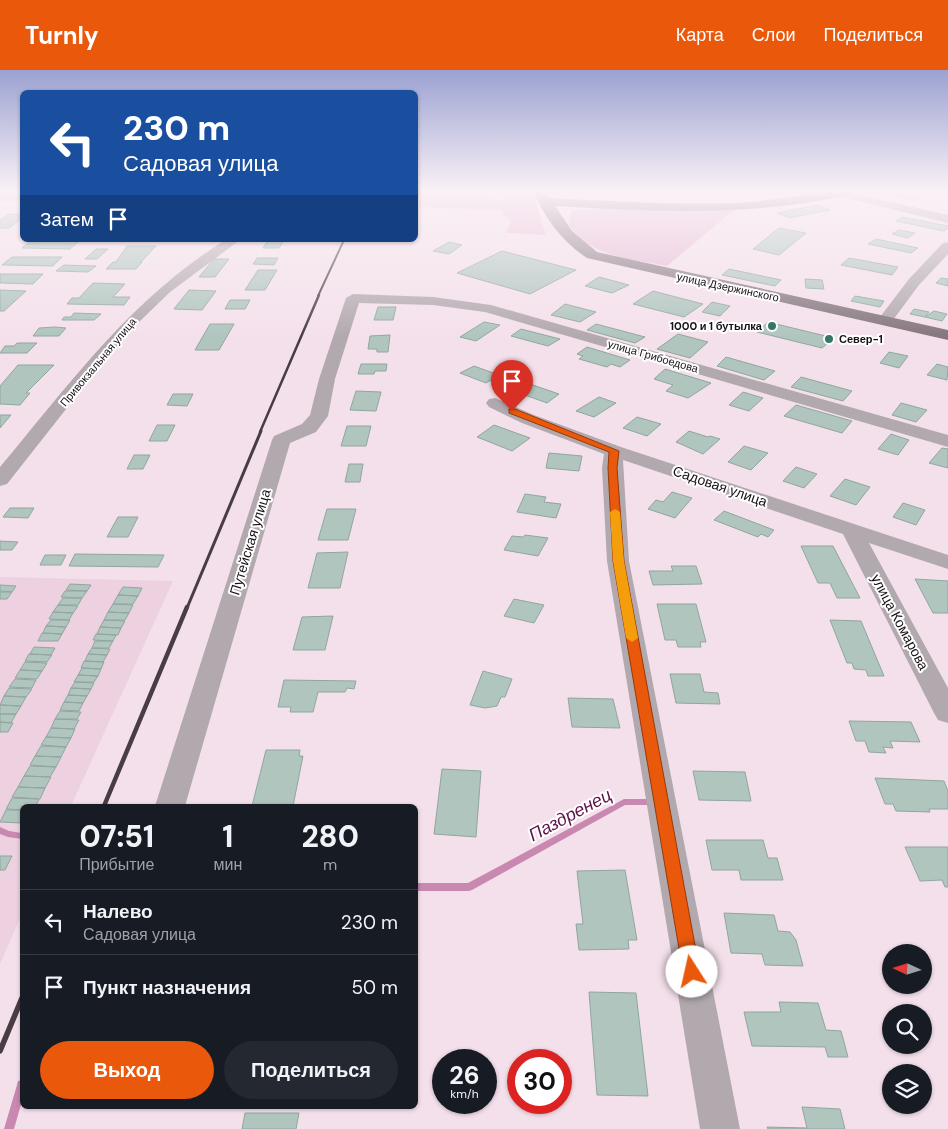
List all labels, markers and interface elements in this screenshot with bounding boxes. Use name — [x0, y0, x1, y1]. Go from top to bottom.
text: Turnly — [25, 20, 98, 51]
text: Карта — [676, 23, 724, 47]
text: Слои — [752, 23, 796, 47]
text: Поделиться — [824, 23, 923, 47]
text: 230 m — [123, 105, 230, 151]
icon: left — [40, 110, 105, 175]
text: Садовая улица — [123, 149, 278, 178]
icon: arrive — [104, 205, 132, 233]
text: Затем — [40, 207, 94, 232]
street label: улица Дзержинского — [676, 269, 780, 305]
street label: Привокзальная улица — [57, 314, 140, 409]
place label: 1000 и 1 бутылка — [670, 319, 763, 333]
marker: 1000 и 1 бутылка — [766, 320, 778, 332]
place label: Север-1 — [839, 332, 883, 346]
marker: Север-1 — [823, 333, 835, 345]
street label: улица Грибоедова — [606, 336, 701, 376]
pin — [491, 360, 533, 411]
icon: arrive — [498, 367, 526, 395]
street label: Садовая улица — [670, 461, 770, 511]
street label: Путейская улица — [225, 487, 275, 597]
street label: улица Комарова — [867, 571, 933, 673]
water label: Паздренец — [524, 783, 616, 847]
text: 07:51 — [79, 817, 154, 856]
text: 1 — [222, 817, 233, 856]
text: 280 — [301, 817, 359, 856]
text: Прибытие — [79, 854, 154, 875]
text: мин — [213, 854, 242, 875]
text: m — [323, 854, 337, 875]
text: Налево — [83, 899, 153, 924]
icon: left — [40, 908, 68, 936]
text: 230 m — [341, 910, 398, 935]
text: Садовая улица — [83, 924, 196, 945]
north arrow — [882, 944, 932, 994]
map controls — [882, 944, 932, 1114]
position arrow — [665, 945, 717, 997]
icon: arrive — [40, 973, 68, 1001]
text: Пункт назначения — [83, 975, 251, 1000]
text: 50 m — [351, 975, 398, 1000]
button: search — [882, 1004, 932, 1054]
button: Выход — [40, 1041, 214, 1099]
button: Поделиться — [224, 1041, 398, 1099]
speed limit sign: 30 — [507, 1049, 572, 1114]
text: 26 — [449, 1059, 480, 1092]
button: layers — [882, 1064, 932, 1114]
text: km/h — [450, 1086, 479, 1102]

